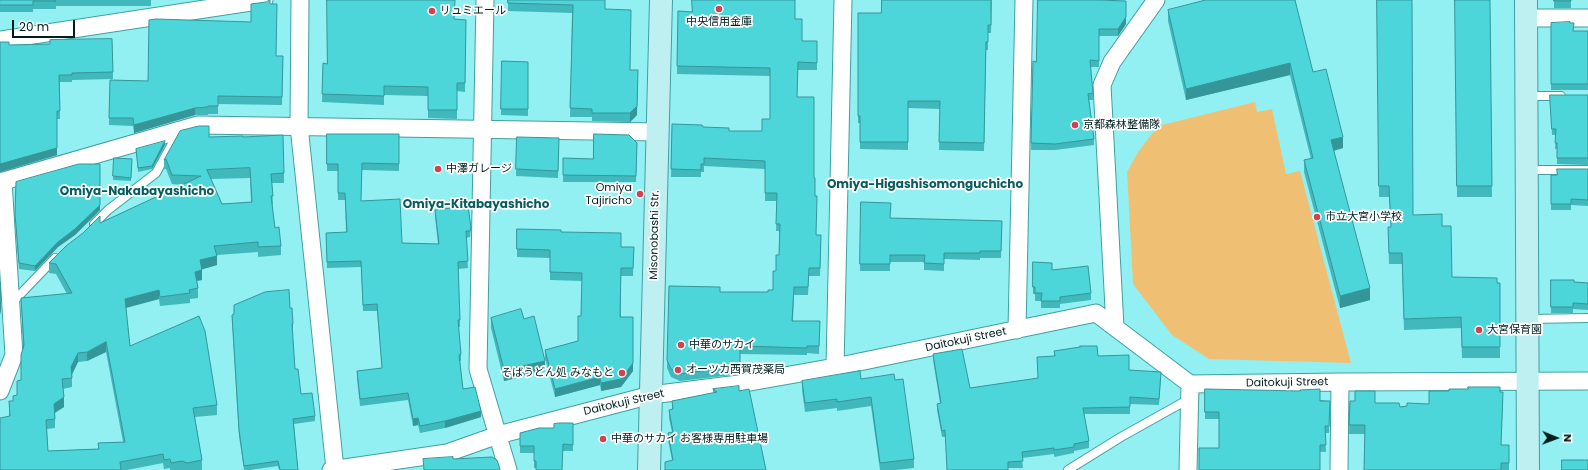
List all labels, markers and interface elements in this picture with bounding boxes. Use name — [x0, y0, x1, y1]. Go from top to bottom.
place label: リュミエール — [440, 4, 506, 18]
marker: 中央信用金庫 — [714, 4, 724, 14]
marker: リュミエール — [427, 6, 437, 16]
scale bar — [14, 12, 77, 38]
place label: 中央信用金庫 — [686, 15, 752, 29]
text: 20 m — [19, 18, 49, 35]
place label: 京都森林整備隊 — [1083, 118, 1160, 132]
marker: 京都森林整備隊 — [1070, 120, 1080, 130]
place label: 中澤ガレージ — [446, 162, 512, 176]
marker: 中澤ガレージ — [433, 164, 443, 174]
district label: Omiya-Higashisomonguchicho — [827, 178, 1023, 192]
place label: Omiya Tajiricho — [586, 181, 632, 207]
district label: Omiya-Nakabayashicho — [60, 185, 214, 199]
marker: Omiya Tajiricho — [635, 189, 645, 199]
street label: Misonobashi Str. — [648, 190, 662, 280]
district label: Omiya-Kitabayashicho — [403, 198, 549, 212]
place label: 市立大宮小学校 — [1325, 210, 1402, 224]
marker: 市立大宮小学校 — [1312, 212, 1322, 222]
place label: 大宮保育園 — [1487, 323, 1542, 337]
street label: Daitokuji Street — [924, 325, 1008, 355]
marker: 大宮保育園 — [1474, 325, 1484, 335]
place label: 中華のサカイ — [689, 338, 755, 352]
marker: 中華のサカイ — [676, 340, 686, 350]
place label: オーツカ西賀茂薬局 — [686, 363, 785, 377]
marker: オーツカ西賀茂薬局 — [673, 365, 683, 375]
place label: そばうどん処 みなもと — [501, 366, 614, 380]
marker: そばうどん処 みなもと — [617, 368, 627, 378]
street label: Daitokuji Street — [1246, 376, 1328, 390]
street label: Daitokuji Street — [582, 387, 666, 419]
north arrow — [1536, 418, 1576, 458]
place label: 中華のサカイ お客様専用駐車場 — [611, 432, 768, 446]
marker: 中華のサカイ お客様専用駐車場 — [598, 434, 608, 444]
text: N — [1560, 434, 1576, 442]

